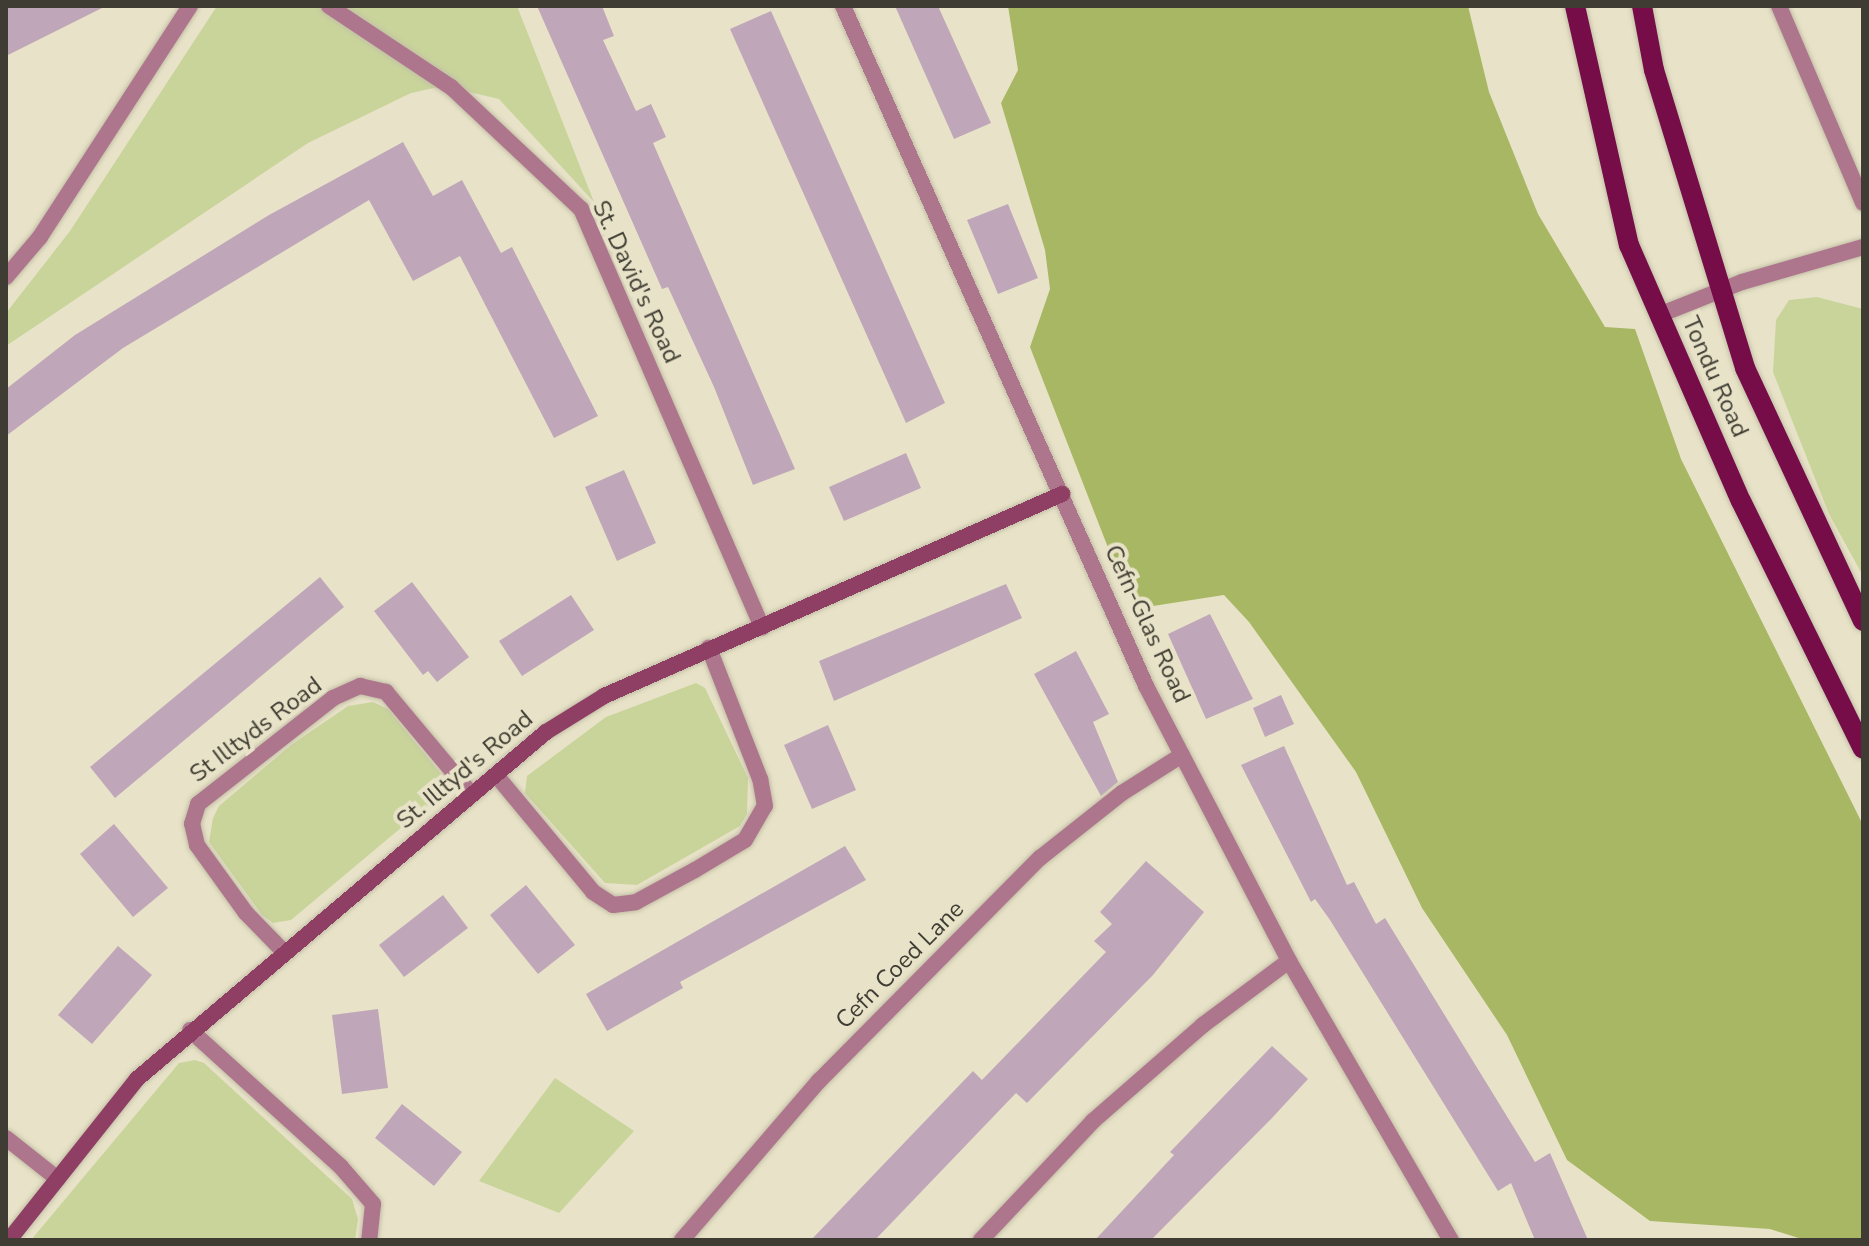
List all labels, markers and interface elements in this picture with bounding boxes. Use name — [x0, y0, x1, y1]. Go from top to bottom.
street label: St. David's Road — [586, 196, 686, 368]
street label: Tondu Road — [1676, 312, 1754, 442]
street label: Cefn-Glas Road — [1098, 541, 1196, 707]
street label: St Illtyds Road — [184, 671, 328, 789]
street label: St. Illtyd's Road — [391, 705, 539, 835]
street label: Cefn Coed Lane — [830, 895, 970, 1035]

